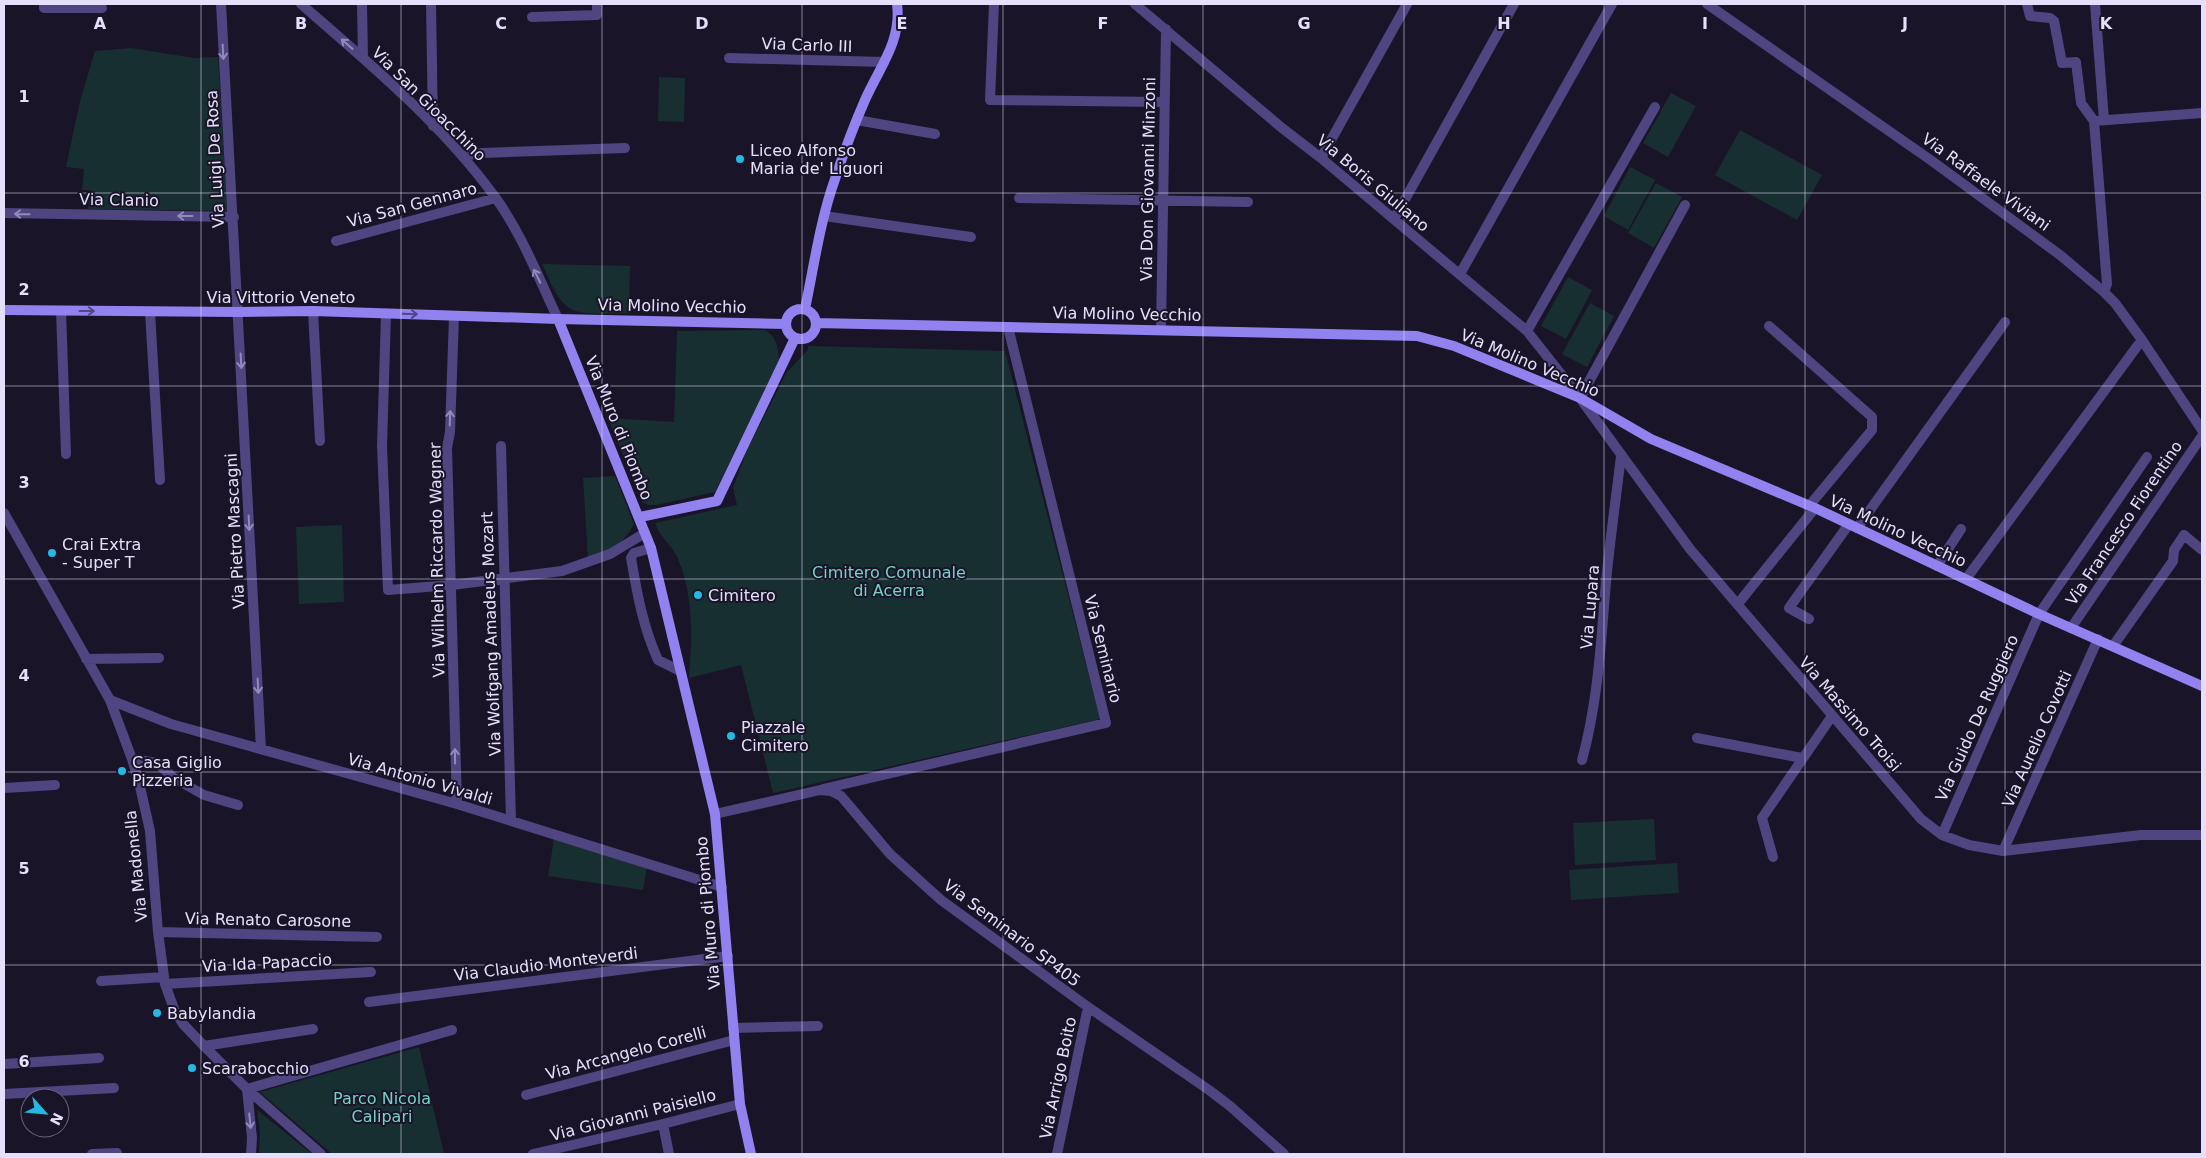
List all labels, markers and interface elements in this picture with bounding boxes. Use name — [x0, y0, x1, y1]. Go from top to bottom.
text: A — [94, 14, 107, 33]
text: B — [295, 14, 307, 33]
text: C — [495, 14, 507, 33]
text: D — [695, 14, 709, 33]
text: E — [897, 14, 907, 33]
text: F — [1098, 14, 1108, 33]
text: G — [1297, 14, 1311, 33]
text: H — [1497, 14, 1511, 33]
text: I — [1702, 14, 1708, 33]
text: J — [1901, 14, 1908, 33]
text: K — [2100, 14, 2113, 33]
street label: Via Carlo III — [761, 34, 853, 56]
one-way arrow — [340, 38, 353, 50]
street label: Via San Gioacchino — [368, 43, 490, 165]
one-way arrow — [219, 44, 228, 60]
street label: Via Don Giovanni Minzoni — [1137, 77, 1159, 281]
text: 1 — [18, 87, 30, 106]
street label: Via Luigi De Rosa — [202, 89, 228, 229]
street label: Via Raffaele Viviani — [1918, 129, 2054, 235]
street label: Via Boris Giuliano — [1313, 130, 1433, 236]
place label: Liceo Alfonso Maria de' Liguori — [750, 141, 883, 178]
marker: Liceo Alfonso Maria de' Liguori — [734, 153, 746, 165]
street label: Via San Gennaro — [345, 179, 479, 231]
street label: Via Clanio — [79, 190, 159, 210]
one-way arrow — [15, 209, 31, 219]
one-way arrow — [177, 211, 194, 221]
one-way arrow — [532, 268, 542, 283]
text: 2 — [18, 280, 30, 299]
street label: Via Vittorio Veneto — [207, 288, 355, 307]
street label: Via Molino Vecchio — [597, 295, 747, 317]
street label: Via Molino Vecchio — [1052, 303, 1202, 325]
one-way arrow — [79, 306, 95, 316]
one-way arrow — [401, 310, 417, 319]
street label: Via Molino Vecchio — [1458, 325, 1602, 401]
one-way arrow — [236, 352, 246, 369]
street label: Via Muro di Piombo — [581, 353, 657, 503]
one-way arrow — [446, 411, 455, 427]
street label: Via Francesco Fiorentino — [2062, 437, 2186, 609]
street label: Via Wilhelm Riccardo Wagner — [425, 442, 449, 678]
street label: Via Pietro Mascagni — [221, 453, 249, 609]
text: 3 — [18, 473, 30, 492]
street label: Via Molino Vecchio — [1826, 491, 1970, 571]
street label: Via Wolfgang Amadeus Mozart — [477, 511, 505, 757]
one-way arrow — [245, 515, 254, 531]
place label: Crai Extra - Super T — [62, 535, 141, 572]
marker: Crai Extra - Super T — [46, 547, 58, 559]
park label: Cimitero Comunale di Acerra — [812, 563, 966, 600]
street label: Via Lupara — [1577, 564, 1603, 650]
place label: Cimitero — [708, 586, 776, 605]
marker: Cimitero — [692, 589, 704, 601]
street label: Via Seminario — [1080, 593, 1126, 705]
street label: Via Guido De Ruggiero — [1932, 632, 2022, 804]
street label: Via Massimo Troisi — [1795, 653, 1905, 775]
text: 4 — [18, 666, 30, 685]
street label: Via Aurelio Covotti — [1998, 668, 2076, 810]
one-way arrow — [253, 677, 262, 693]
place label: Piazzale Cimitero — [741, 718, 809, 755]
marker: Piazzale Cimitero — [725, 730, 737, 742]
one-way arrow — [451, 748, 460, 764]
street label: Via Antonio Vivaldi — [345, 749, 495, 809]
place label: Casa Giglio Pizzeria — [132, 753, 222, 790]
marker: Casa Giglio Pizzeria — [116, 765, 128, 777]
street label: Via Madonella — [121, 809, 151, 923]
street label: Via Muro di Piombo — [692, 836, 724, 990]
text: 5 — [18, 859, 30, 878]
street label: Via Seminario SP405 — [940, 875, 1084, 991]
street label: Via Renato Carosone — [185, 909, 351, 931]
street label: Via Claudio Monteverdi — [453, 943, 639, 985]
street label: Via Ida Papaccio — [201, 950, 333, 976]
place label: Babylandia — [167, 1004, 256, 1023]
marker: Babylandia — [151, 1007, 163, 1019]
street label: Via Arrigo Boito — [1036, 1015, 1080, 1141]
street label: Via Arcangelo Corelli — [544, 1022, 708, 1084]
text: 6 — [18, 1052, 30, 1071]
place label: Scarabocchio — [202, 1059, 309, 1078]
marker: Scarabocchio — [186, 1062, 198, 1074]
street label: Via Giovanni Paisiello — [548, 1085, 718, 1145]
north arrow — [20, 1088, 70, 1138]
park label: Parco Nicola Calipari — [333, 1089, 431, 1126]
text: N — [47, 1110, 66, 1128]
one-way arrow — [245, 1113, 255, 1129]

